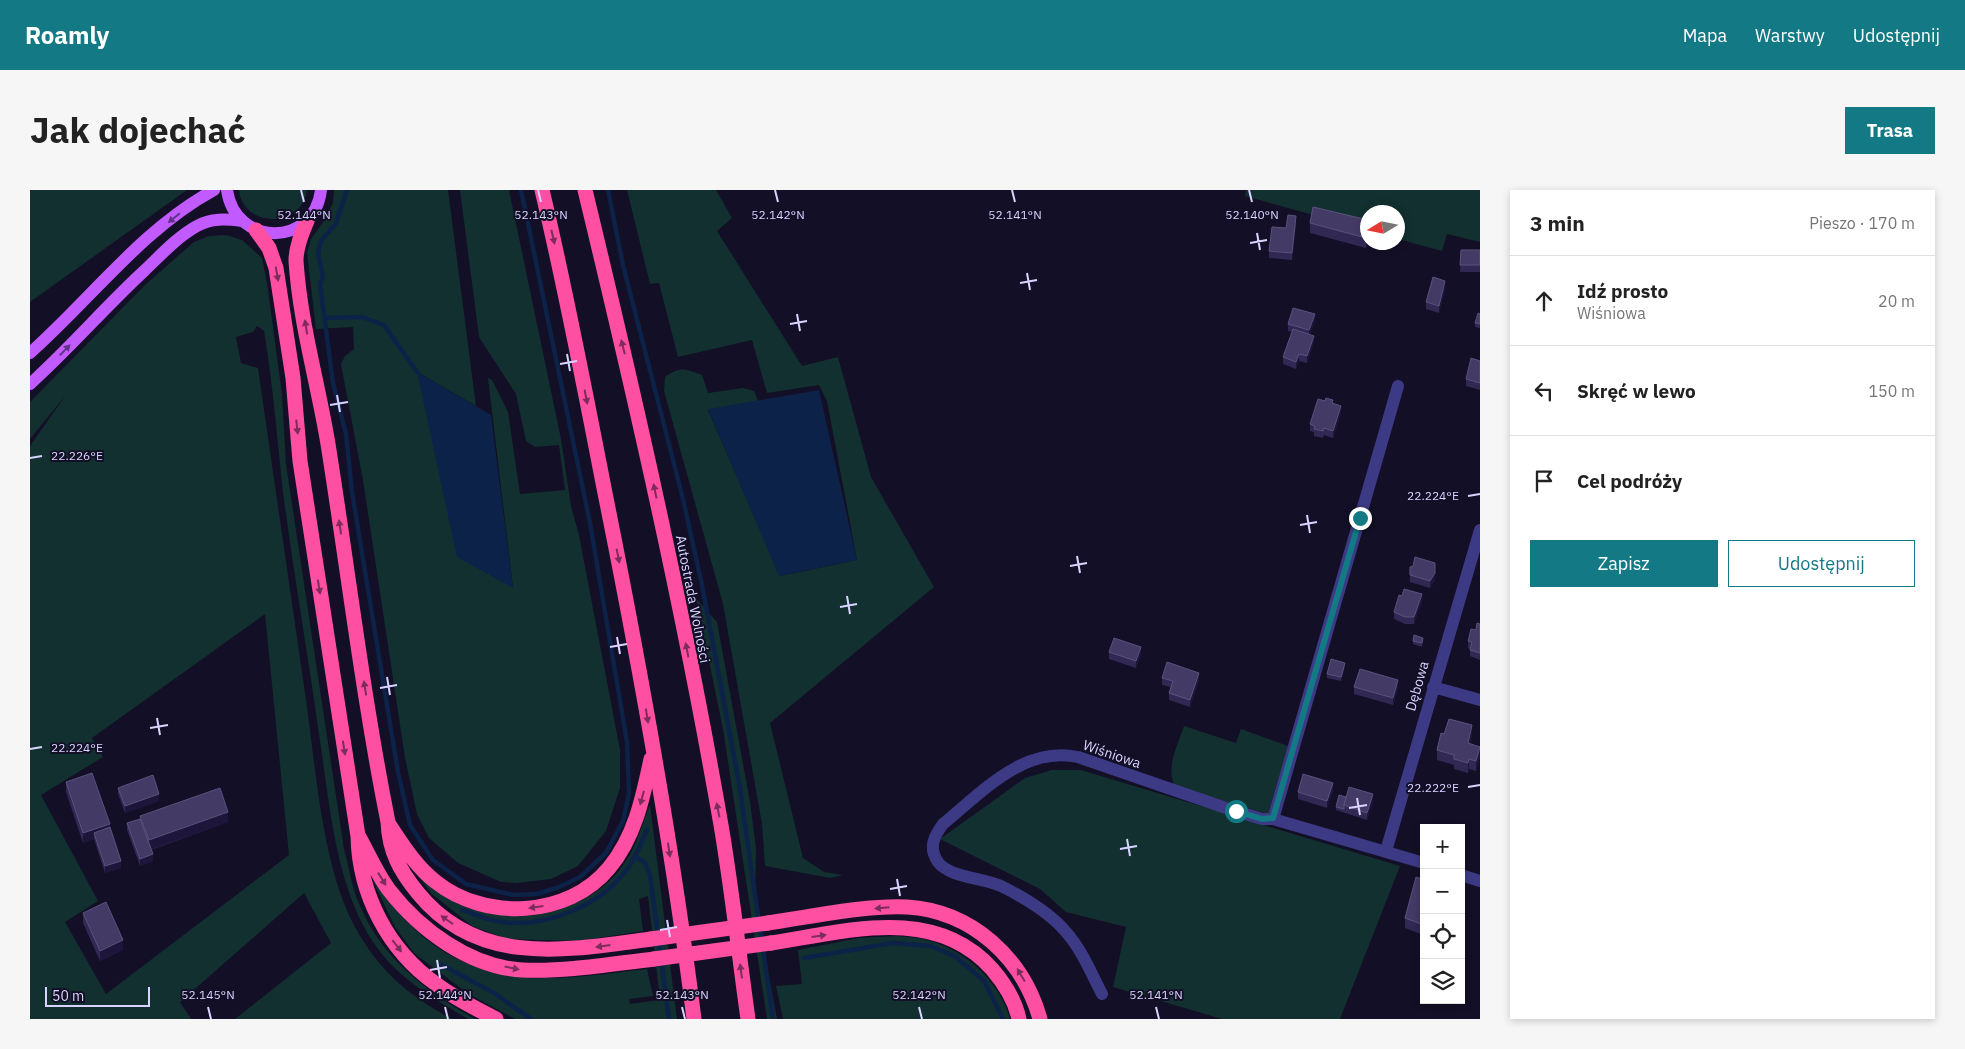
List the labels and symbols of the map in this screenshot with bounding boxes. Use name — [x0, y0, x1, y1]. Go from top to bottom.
north arrow — [1360, 205, 1405, 250]
text: 52.144°N — [277, 207, 331, 222]
text: 52.143°N — [514, 207, 568, 222]
text: 52.142°N — [751, 207, 805, 222]
text: 52.141°N — [988, 207, 1042, 222]
text: 52.140°N — [1225, 207, 1279, 222]
one-way arrow — [168, 212, 181, 223]
one-way arrow — [549, 230, 557, 245]
one-way arrow — [273, 266, 281, 282]
one-way arrow — [302, 319, 310, 335]
one-way arrow — [619, 340, 627, 355]
one-way arrow — [59, 345, 71, 357]
one-way arrow — [583, 389, 591, 405]
one-way arrow — [293, 419, 301, 435]
text: 22.226°E — [51, 448, 103, 463]
one-way arrow — [650, 483, 658, 499]
text: 22.224°E — [1407, 488, 1459, 503]
route end — [1349, 507, 1372, 530]
one-way arrow — [336, 519, 344, 535]
street label: Autostrada Wolności — [672, 534, 714, 664]
one-way arrow — [614, 548, 622, 563]
one-way arrow — [316, 580, 324, 596]
one-way arrow — [683, 643, 691, 658]
street label: Dębowa — [1401, 658, 1433, 713]
one-way arrow — [360, 679, 368, 695]
one-way arrow — [644, 708, 652, 724]
street label: Wiśniowa — [1081, 736, 1144, 772]
text: 22.224°E — [51, 740, 103, 755]
one-way arrow — [341, 740, 349, 756]
text: 22.222°E — [1407, 780, 1459, 795]
one-way arrow — [638, 790, 646, 805]
route start — [1225, 800, 1248, 823]
one-way arrow — [714, 802, 722, 818]
one-way arrow — [666, 842, 674, 858]
one-way arrow — [377, 872, 387, 885]
one-way arrow — [528, 903, 544, 911]
one-way arrow — [874, 904, 890, 912]
one-way arrow — [440, 915, 454, 925]
one-way arrow — [811, 932, 827, 940]
one-way arrow — [391, 939, 402, 952]
one-way arrow — [594, 942, 610, 950]
one-way arrow — [737, 962, 745, 978]
one-way arrow — [504, 964, 520, 972]
one-way arrow — [1016, 968, 1025, 981]
scale bar — [45, 984, 150, 1007]
text: 52.145°N — [181, 987, 235, 1002]
text: 52.144°N — [418, 987, 472, 1002]
text: 52.143°N — [655, 987, 709, 1002]
text: 52.142°N — [892, 987, 946, 1002]
text: 52.141°N — [1129, 987, 1183, 1002]

